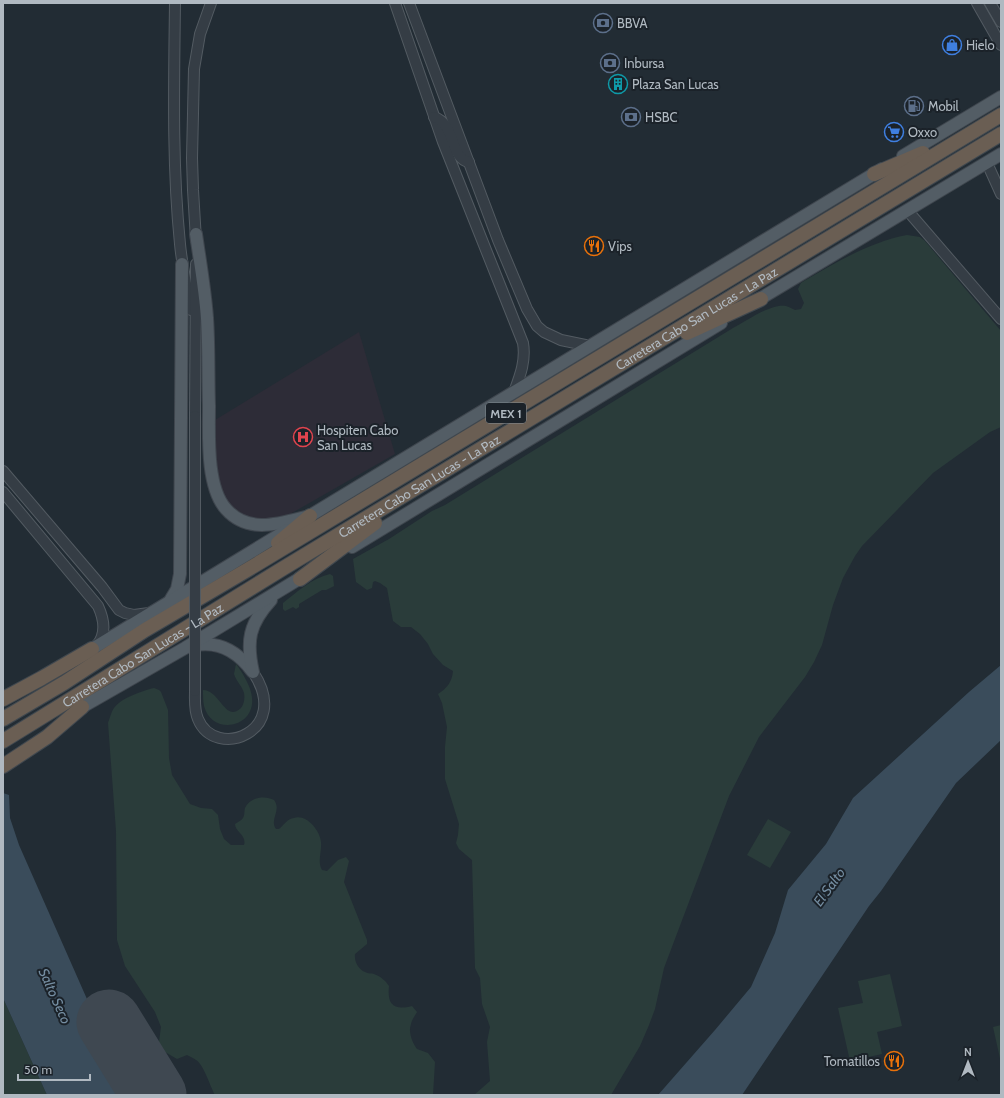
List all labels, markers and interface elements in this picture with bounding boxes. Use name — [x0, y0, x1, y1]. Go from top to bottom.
bank icon: BBVA — [592, 12, 614, 34]
place label: BBVA — [617, 15, 648, 31]
shop icon: Hielo — [941, 34, 963, 56]
place label: Hielo — [966, 37, 995, 53]
bank icon: Inbursa — [599, 52, 621, 74]
place label: Inbursa — [624, 55, 665, 71]
building icon: Plaza San Lucas — [607, 73, 629, 95]
place label: Plaza San Lucas — [632, 76, 719, 92]
fuel station icon: Mobil — [903, 95, 925, 117]
place label: Mobil — [928, 98, 959, 114]
bank icon: HSBC — [620, 106, 642, 128]
place label: HSBC — [645, 109, 678, 125]
supermarket icon: Oxxo — [883, 121, 905, 143]
place label: Oxxo — [908, 124, 937, 140]
restaurant icon: Vips — [583, 235, 605, 257]
place label: Vips — [608, 238, 632, 254]
street label: Carretera Cabo San Lucas - La Paz — [612, 263, 780, 373]
road number: MEX 1 — [486, 403, 526, 423]
place label: Hospiten Cabo San Lucas — [317, 422, 398, 453]
hospital icon: Hospiten Cabo San Lucas — [292, 426, 314, 448]
street label: Carretera Cabo San Lucas - La Paz — [335, 431, 503, 541]
street label: Carretera Cabo San Lucas - La Paz — [59, 599, 226, 711]
water label: El Salto — [809, 864, 849, 910]
water label: Salto Seco — [35, 965, 75, 1027]
north arrow — [948, 1042, 988, 1082]
text: N — [964, 1045, 972, 1059]
restaurant icon: Tomatillos — [883, 1050, 905, 1072]
place label: Tomatillos — [824, 1053, 881, 1069]
scale bar — [18, 1056, 90, 1082]
text: 50 m — [24, 1062, 52, 1077]

